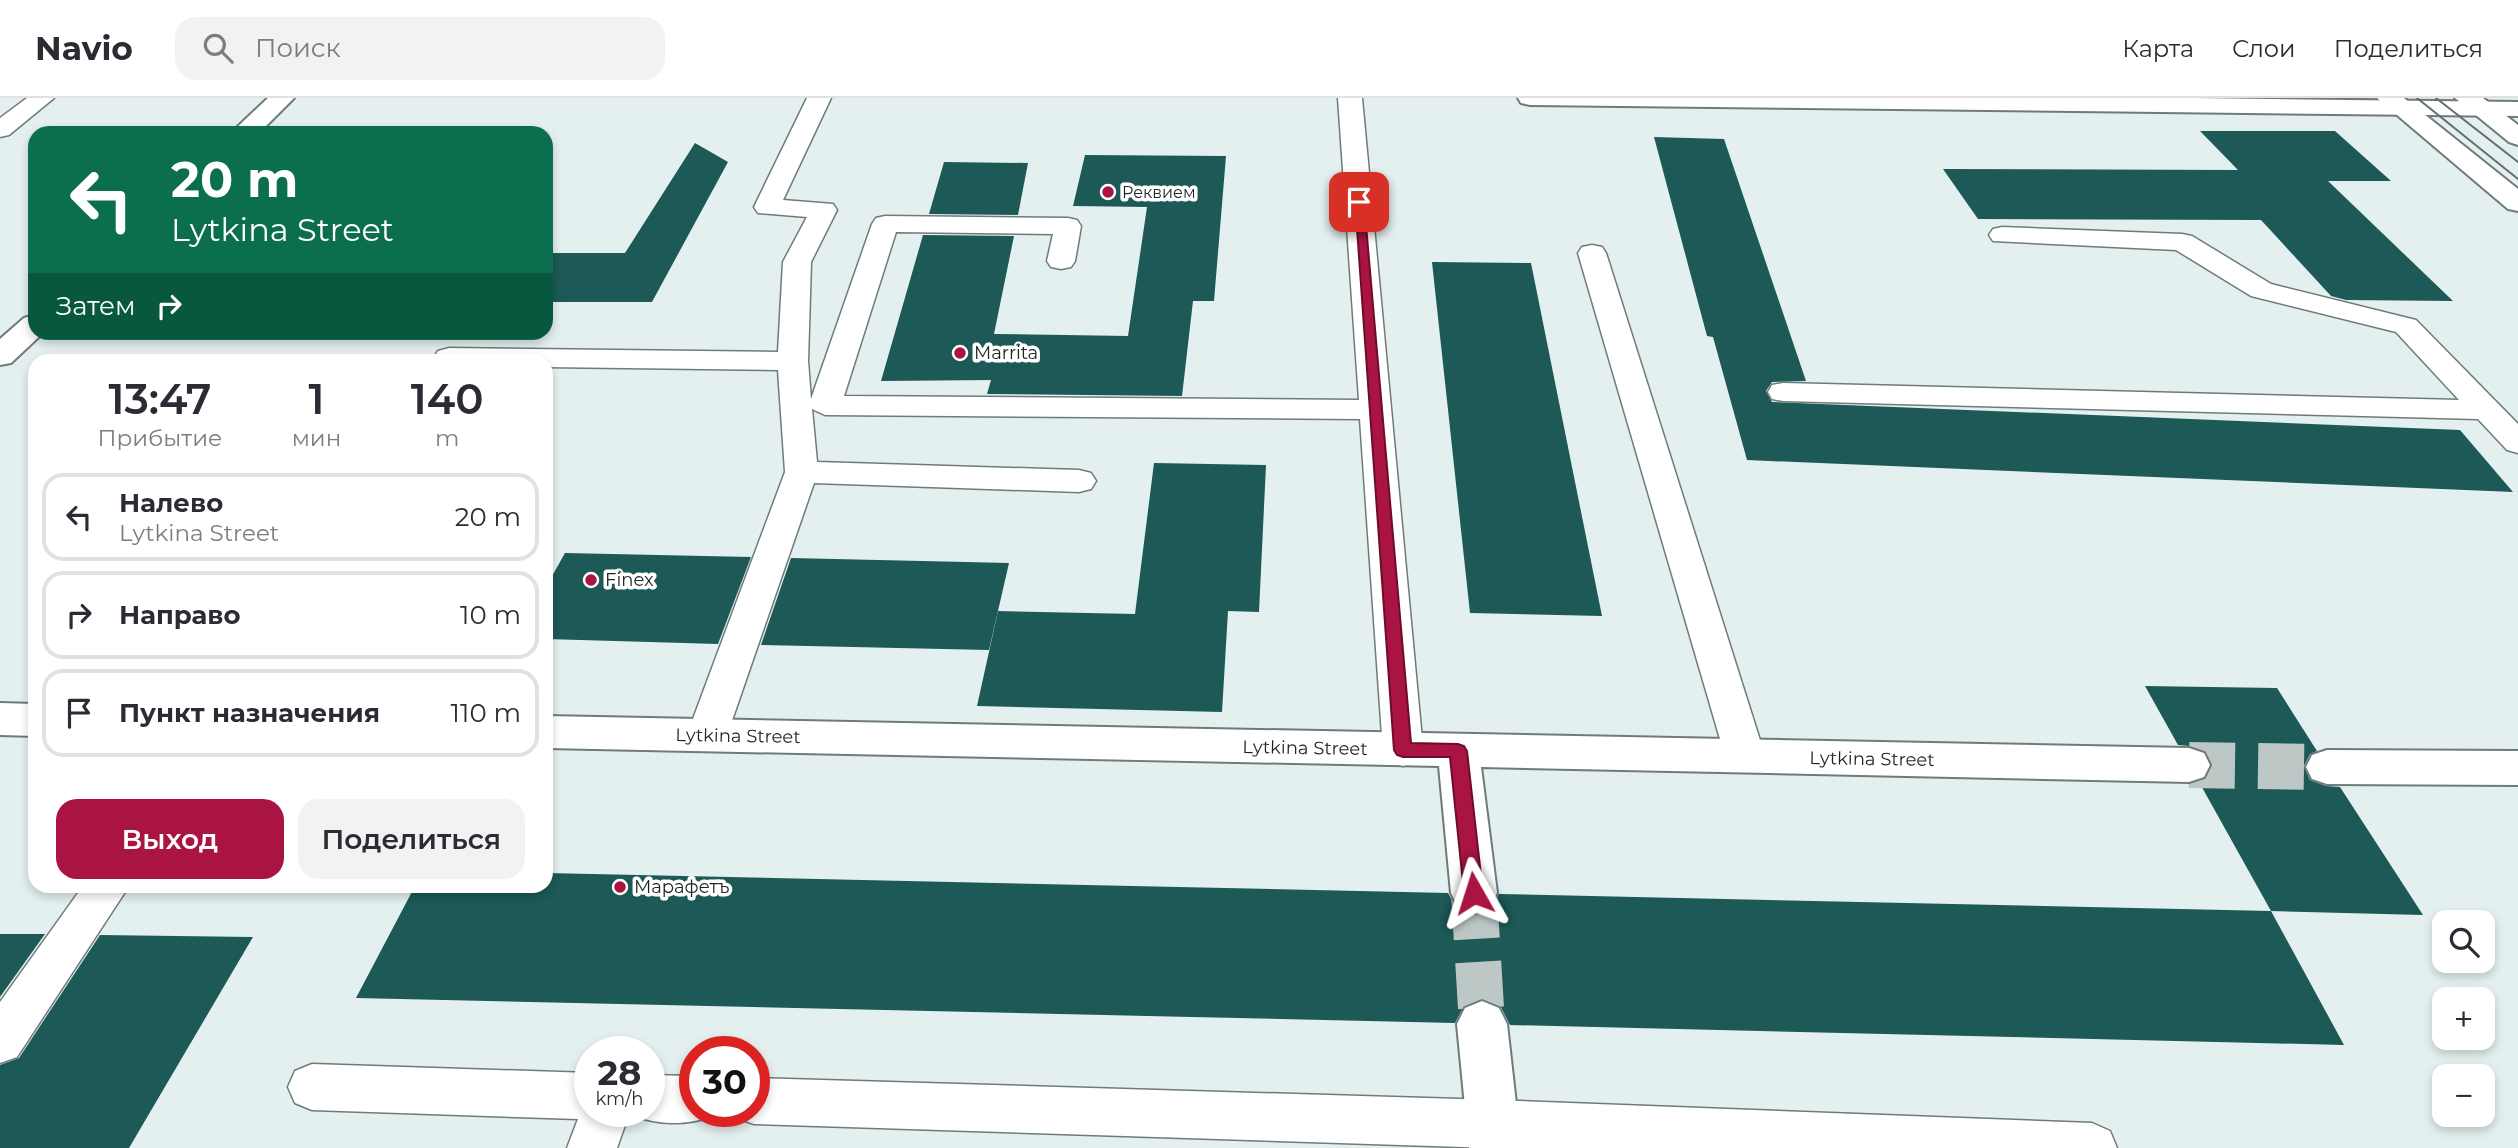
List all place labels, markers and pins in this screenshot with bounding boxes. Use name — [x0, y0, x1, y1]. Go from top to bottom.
pin — [1329, 172, 1389, 232]
place label: Реквием — [1122, 183, 1196, 202]
marker: Реквием — [1100, 184, 1116, 200]
place label: Marrita — [974, 342, 1038, 364]
marker: Marrita — [952, 345, 968, 361]
place label: Finex — [605, 569, 654, 591]
marker: Finex — [583, 572, 599, 588]
place label: Марафетъ — [634, 876, 729, 898]
marker: Марафетъ — [612, 879, 628, 895]

